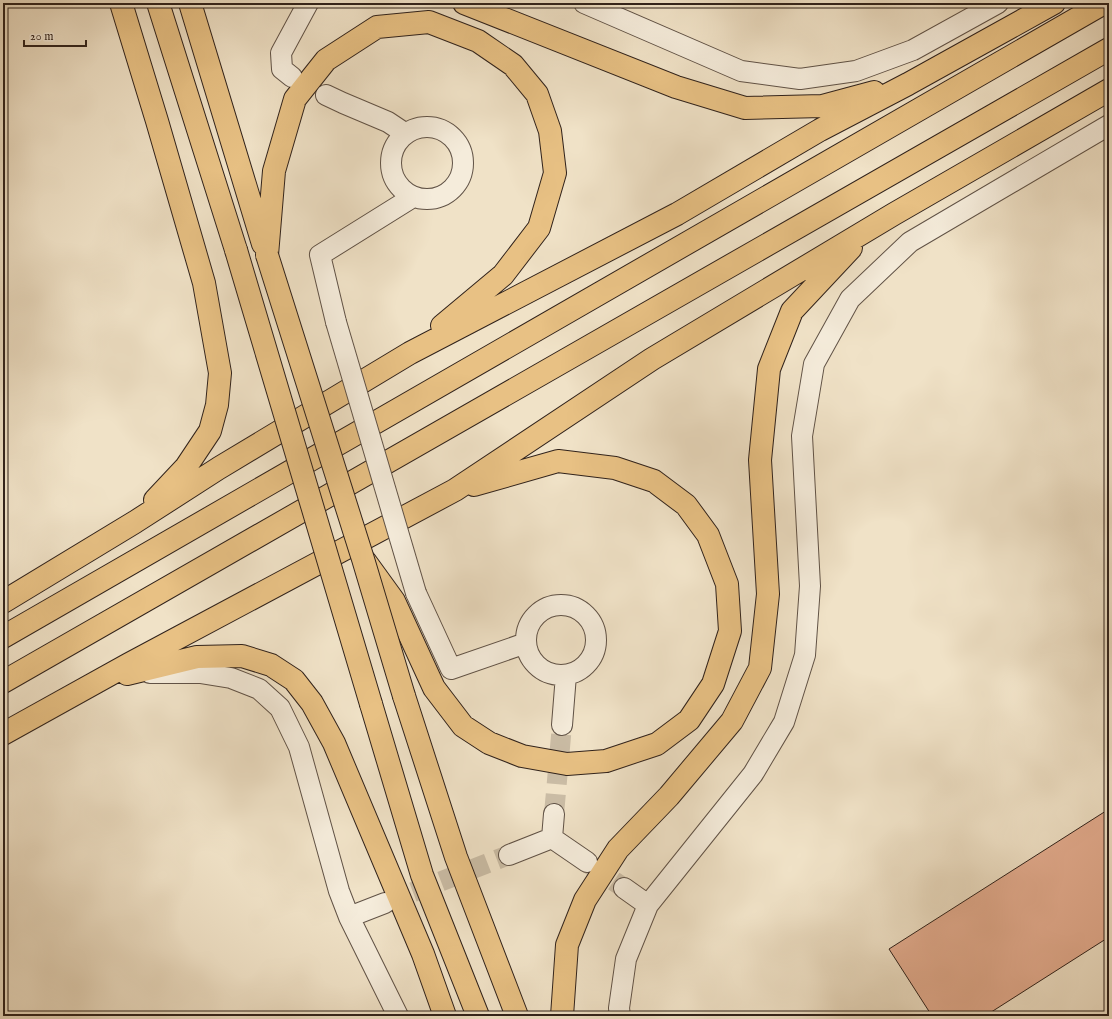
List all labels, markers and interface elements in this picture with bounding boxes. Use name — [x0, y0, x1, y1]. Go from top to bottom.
scale bar — [24, 22, 86, 48]
text: 20 m — [30, 29, 53, 44]

